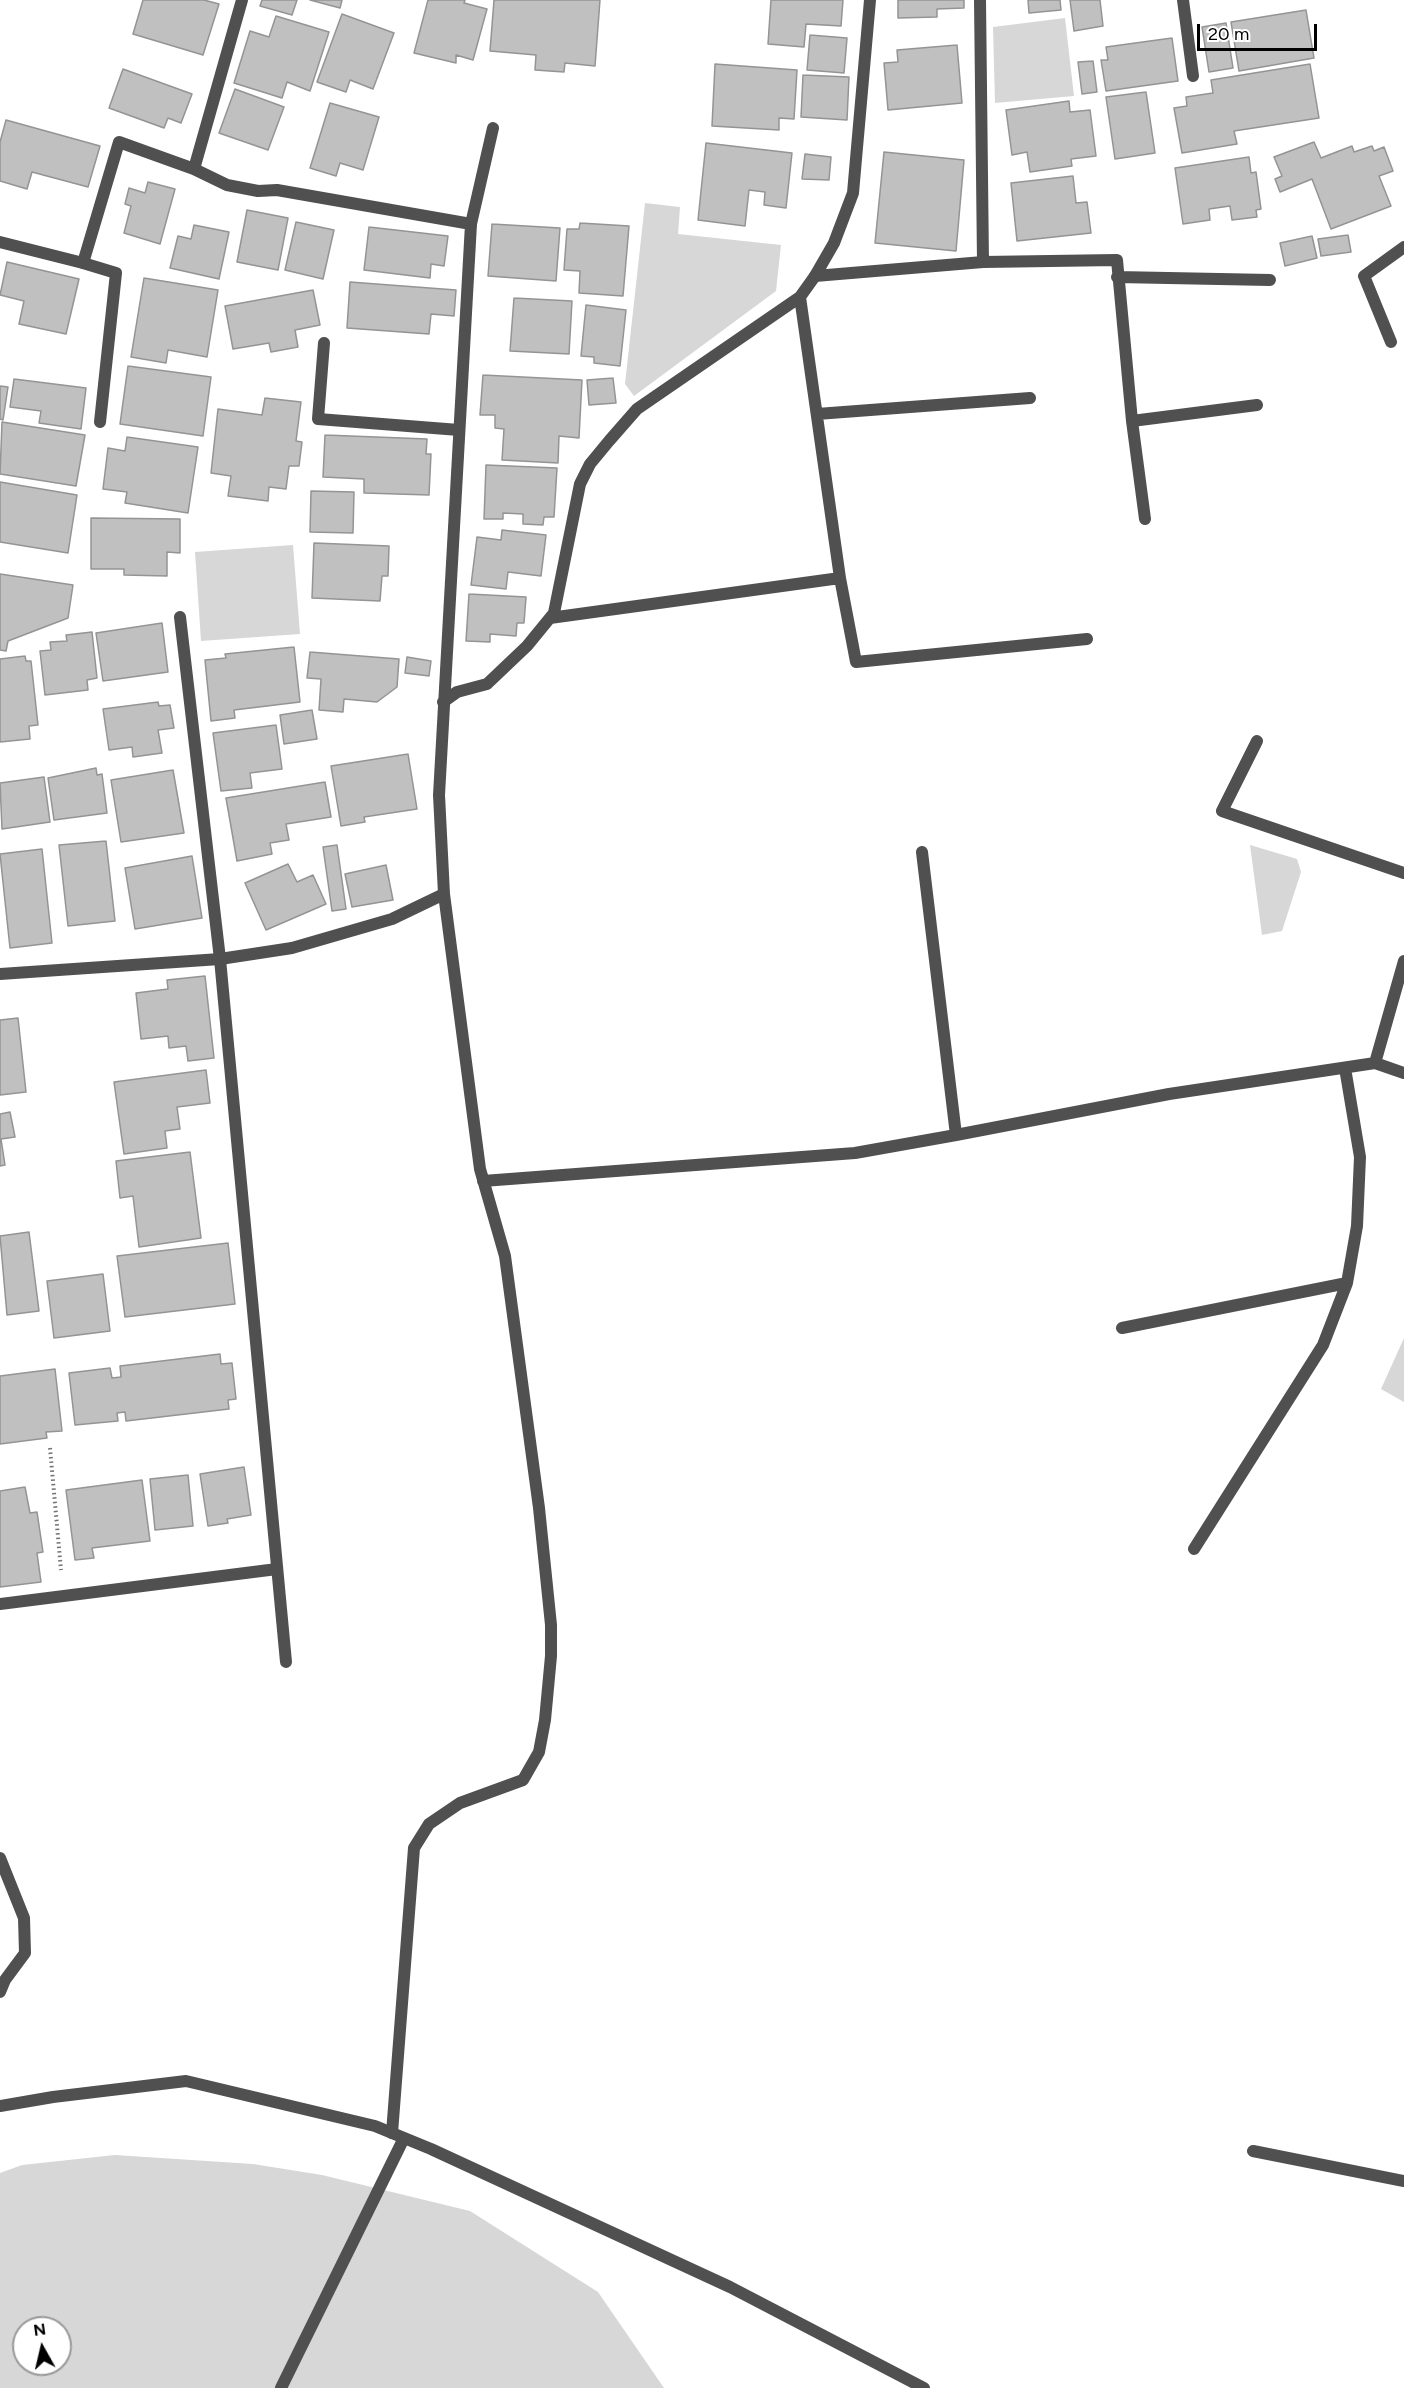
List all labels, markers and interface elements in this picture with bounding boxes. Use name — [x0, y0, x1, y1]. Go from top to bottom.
scale bar — [1200, 12, 1320, 50]
text: 20 m — [1208, 23, 1249, 45]
north arrow — [12, 2316, 72, 2376]
text: N — [32, 2319, 47, 2340]

